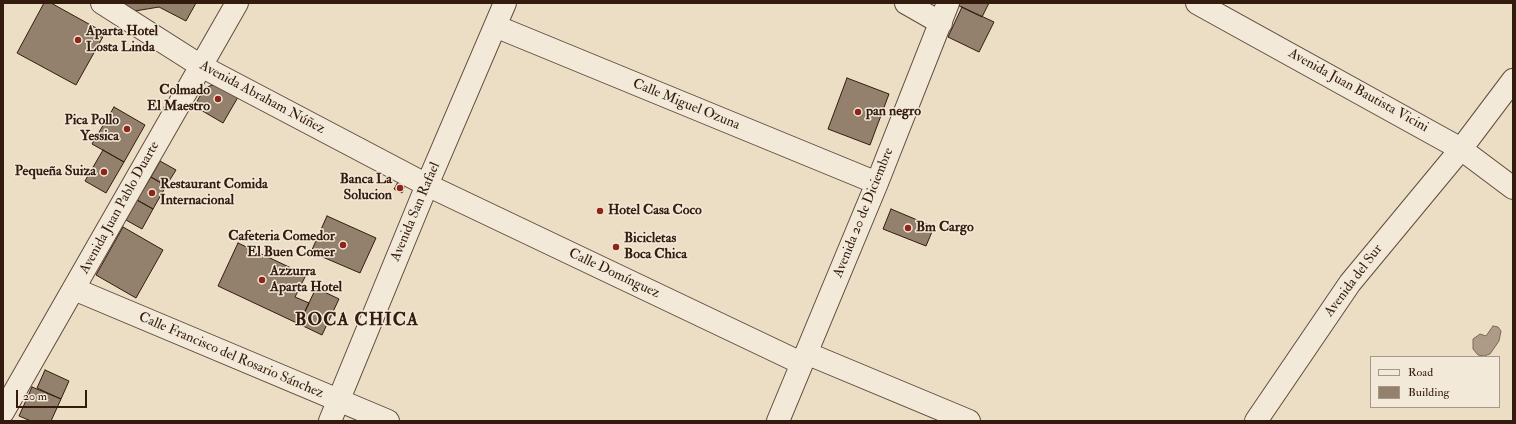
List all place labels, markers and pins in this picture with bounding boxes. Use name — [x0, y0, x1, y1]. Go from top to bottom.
place label: Aparta Hotel Losta Linda — [86, 24, 158, 56]
marker: Aparta Hotel Losta Linda — [73, 35, 83, 45]
place label: Colmado El Maestro — [147, 83, 210, 116]
marker: Colmado El Maestro — [213, 94, 223, 104]
place label: pan negro — [866, 104, 921, 120]
marker: pan negro — [853, 107, 863, 117]
place label: Pica Pollo Yessica — [65, 113, 119, 146]
marker: Pica Pollo Yessica — [122, 124, 132, 134]
place label: Pequeña Suiza — [15, 164, 96, 180]
marker: Pequeña Suiza — [99, 167, 109, 177]
place label: Banca La Solucion — [340, 172, 392, 204]
place label: Restaurant Comida Internacional — [160, 177, 268, 210]
marker: Banca La Solucion — [395, 183, 405, 193]
marker: Restaurant Comida Internacional — [147, 188, 157, 198]
place label: Hotel Casa Coco — [608, 203, 702, 219]
marker: Hotel Casa Coco — [595, 206, 605, 216]
place label: Bm Cargo — [916, 220, 974, 236]
marker: Bm Cargo — [903, 223, 913, 233]
place label: Cafeteria Comedor El Buen Comer — [228, 229, 335, 262]
place label: Bicicletas Boca Chica — [624, 231, 687, 264]
marker: Cafeteria Comedor El Buen Comer — [338, 240, 348, 250]
marker: Bicicletas Boca Chica — [611, 242, 621, 252]
place label: Azzurra Aparta Hotel — [270, 264, 342, 296]
marker: Azzurra Aparta Hotel — [257, 275, 267, 285]

